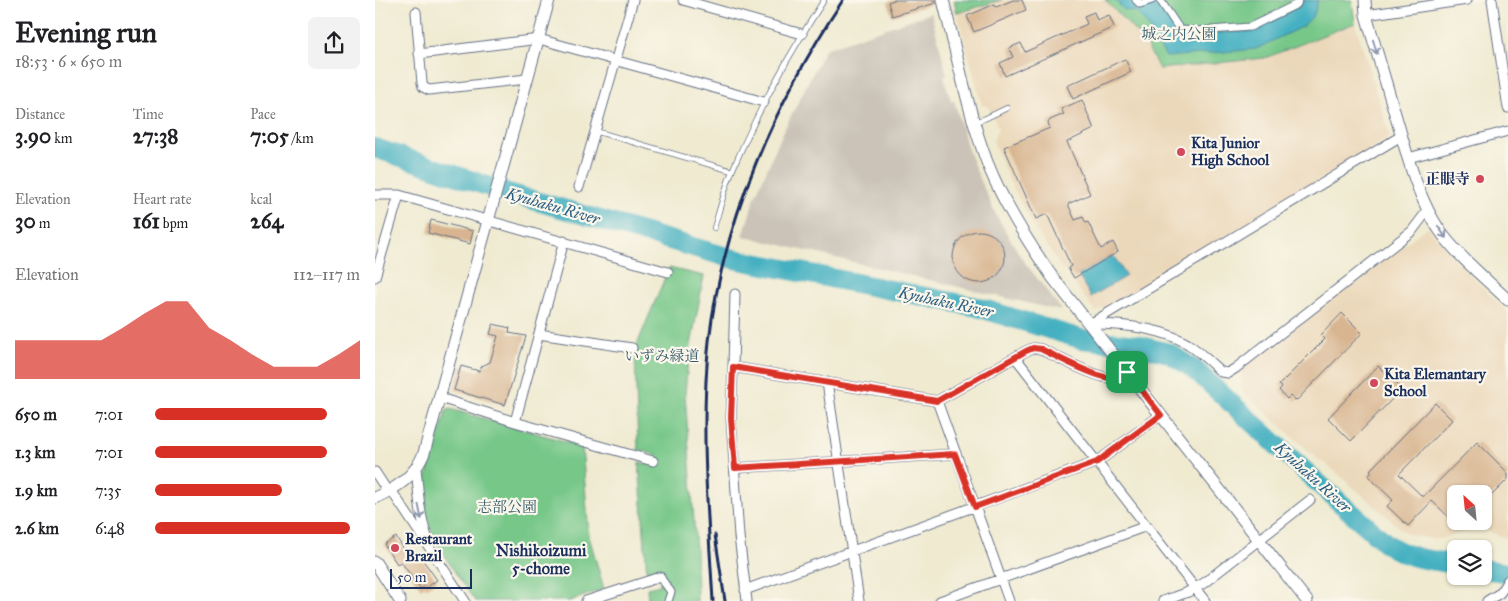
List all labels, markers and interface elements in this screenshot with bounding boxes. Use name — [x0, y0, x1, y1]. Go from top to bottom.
text: Evening run — [15, 15, 157, 50]
button: share — [308, 17, 360, 69]
park label: 城之内公園 — [1141, 25, 1217, 43]
one-way arrow — [1371, 39, 1381, 55]
text: 18:53 · 6 × 650 m — [15, 52, 122, 71]
text: Distance — [15, 106, 65, 123]
text: Time — [133, 106, 164, 123]
text: Pace — [250, 106, 276, 123]
text: 3.90 — [15, 123, 51, 149]
text: 27:38 — [133, 123, 179, 149]
text: 7:05 — [250, 123, 289, 149]
text: km — [51, 130, 73, 147]
text: /km — [289, 130, 314, 147]
place label: Kita Junior High School — [1191, 134, 1270, 170]
marker: Kita Junior High School — [1175, 146, 1187, 158]
place label: 正眼寺 — [1425, 170, 1470, 188]
marker: 正眼寺 — [1474, 173, 1486, 185]
water label: Kyuhaku River — [503, 183, 603, 229]
text: Elevation — [15, 191, 71, 208]
text: Heart rate — [133, 191, 192, 208]
text: kcal — [250, 191, 272, 208]
text: 30 — [15, 208, 36, 234]
text: 161 — [133, 208, 160, 234]
text: 264 — [250, 208, 283, 234]
text: m — [36, 215, 50, 232]
text: bpm — [160, 215, 188, 232]
one-way arrow — [1437, 225, 1447, 239]
text: Elevation — [15, 265, 79, 284]
text: 112–117 m — [293, 265, 360, 284]
water label: Kyuhaku River — [896, 282, 996, 322]
park label: いずみ緑道 — [624, 347, 700, 365]
pin — [1106, 351, 1148, 393]
icon: arrive — [1113, 358, 1141, 386]
place label: Kita Elemantary School — [1384, 365, 1487, 400]
marker: Kita Elemantary School — [1368, 377, 1380, 389]
text: 650 m — [15, 405, 57, 424]
text: 7:01 — [95, 405, 123, 424]
water label: Kyuhaku River — [1270, 437, 1356, 517]
text: 1.3 km — [15, 443, 55, 462]
text: 7:01 — [95, 443, 123, 462]
text: 1.9 km — [15, 481, 58, 500]
text: 7:35 — [95, 481, 121, 500]
north arrow — [1447, 485, 1493, 530]
map controls — [1447, 485, 1492, 585]
park label: 志部公園 — [477, 498, 537, 516]
one-way arrow — [416, 504, 426, 520]
text: 2.6 km — [15, 519, 59, 538]
text: 6:48 — [95, 519, 125, 538]
place label: Restaurant Brazil — [405, 530, 473, 565]
button: layers — [1447, 540, 1492, 585]
district label: Nishikoizumi 5-chome — [496, 541, 587, 578]
marker: Restaurant Brazil — [389, 542, 401, 554]
scale bar — [390, 566, 473, 589]
text: 50 m — [397, 569, 426, 586]

